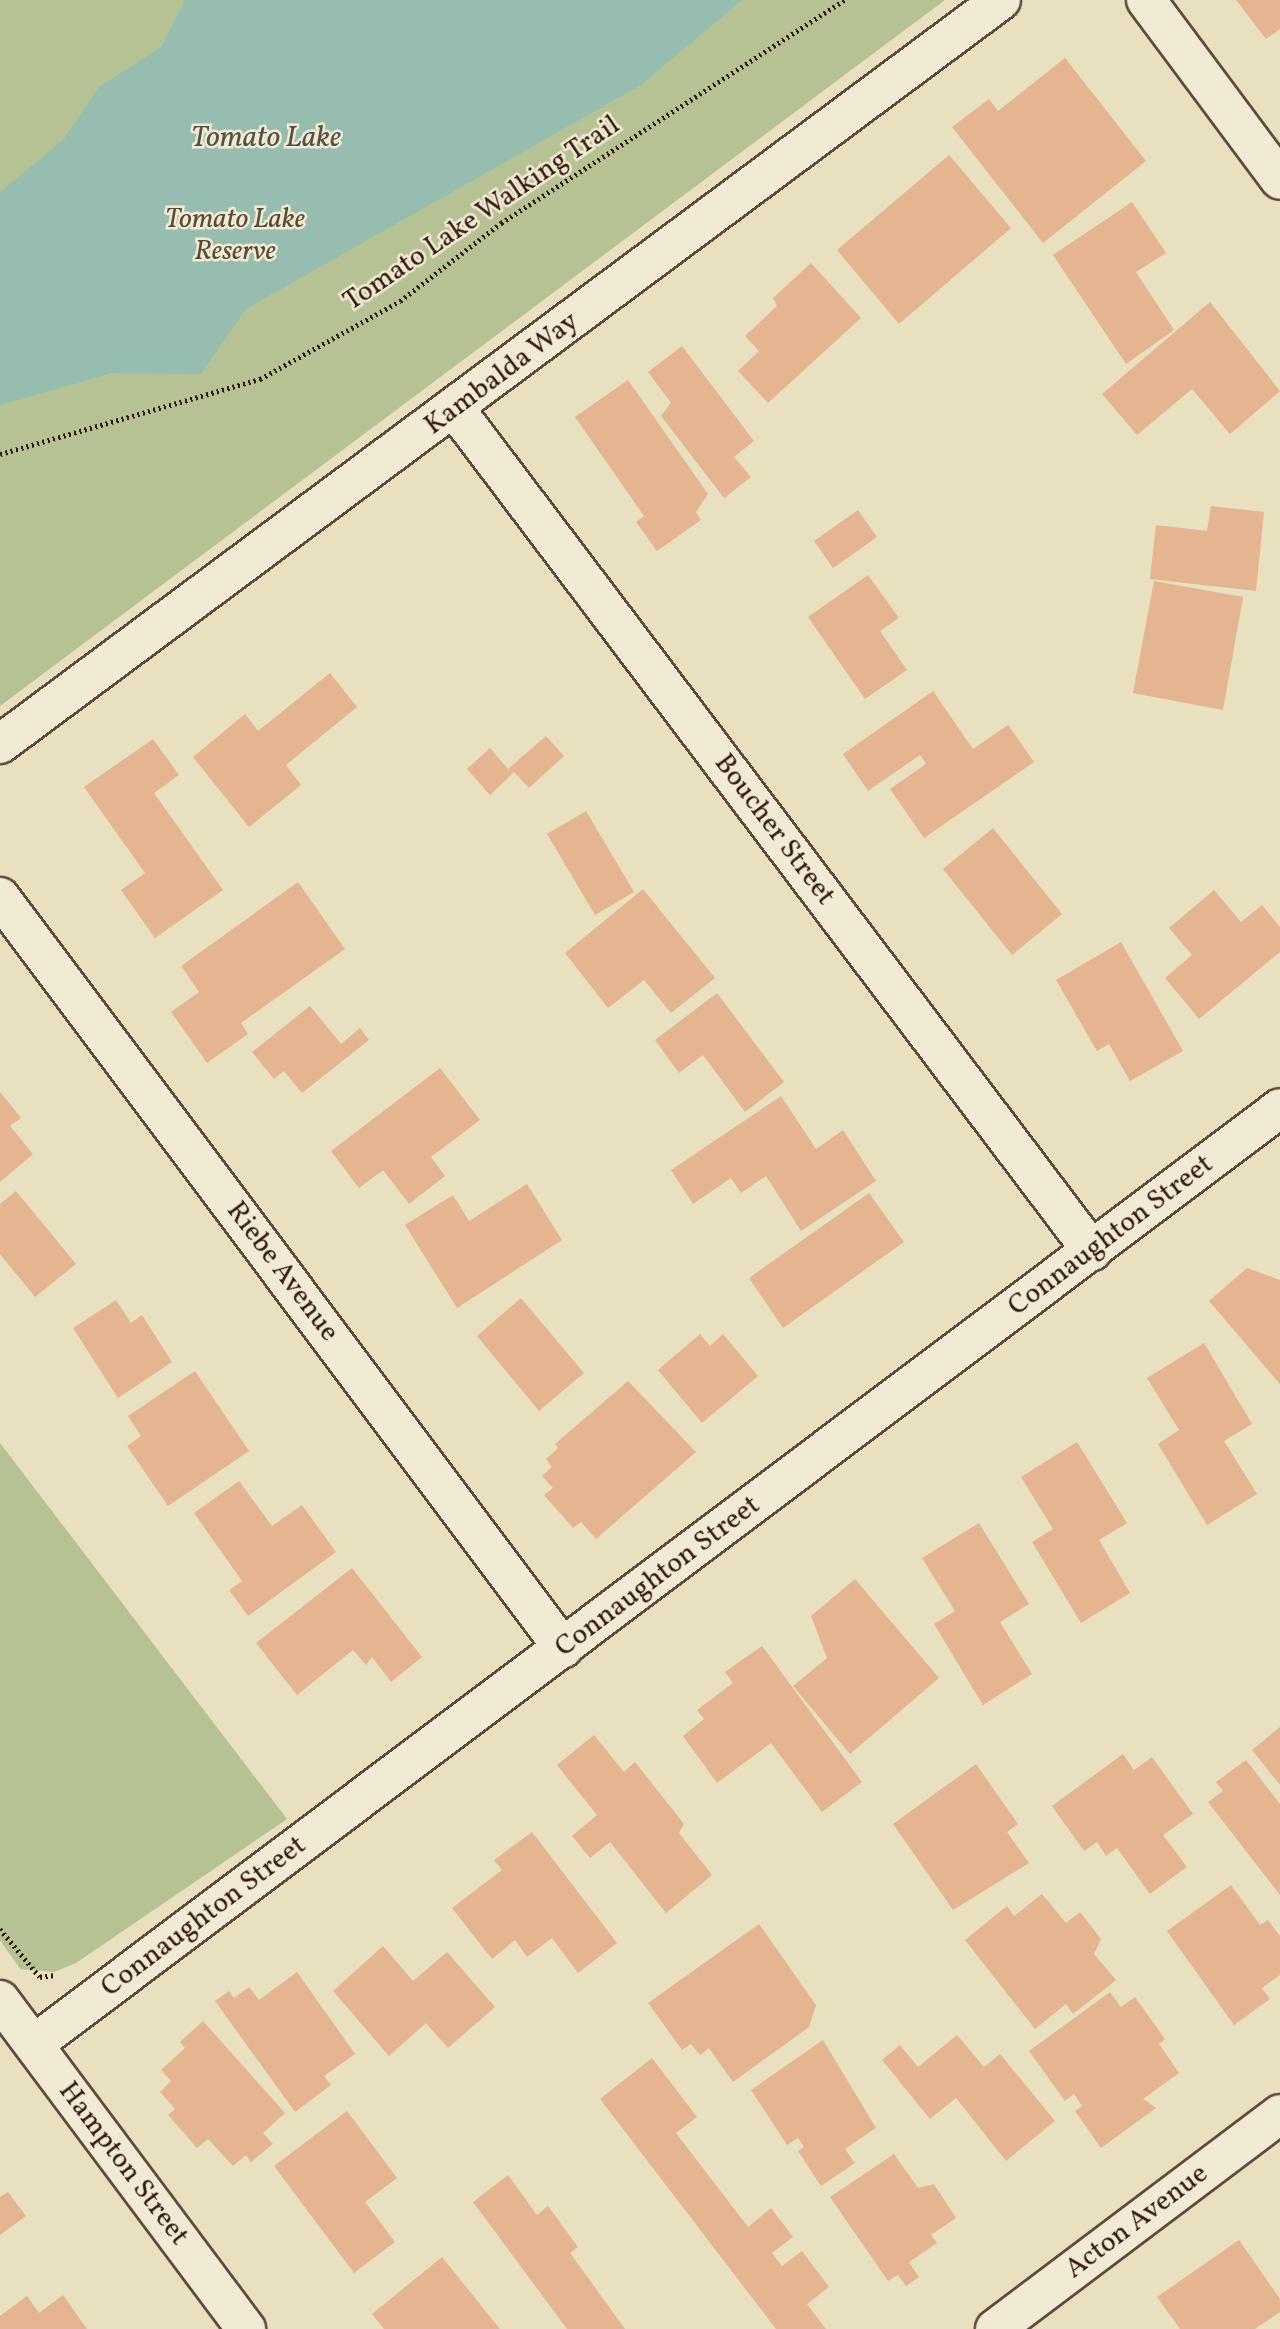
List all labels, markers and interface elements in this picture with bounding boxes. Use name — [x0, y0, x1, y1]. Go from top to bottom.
street label: Tomato Lake Walking Trail — [337, 109, 627, 319]
water label: Tomato Lake — [191, 120, 341, 156]
park label: Tomato Lake Reserve — [165, 203, 305, 269]
street label: Kambalda Way — [418, 305, 586, 443]
street label: Boucher Street — [706, 748, 842, 912]
street label: Connaughton Street — [1002, 1148, 1220, 1324]
street label: Riebe Avenue — [218, 1195, 346, 1349]
street label: Connaughton Street — [549, 1489, 767, 1665]
street label: Connaughton Street — [95, 1829, 313, 2005]
street label: Hampton Street — [51, 2076, 195, 2252]
street label: Acton Avenue — [1059, 2157, 1215, 2287]

